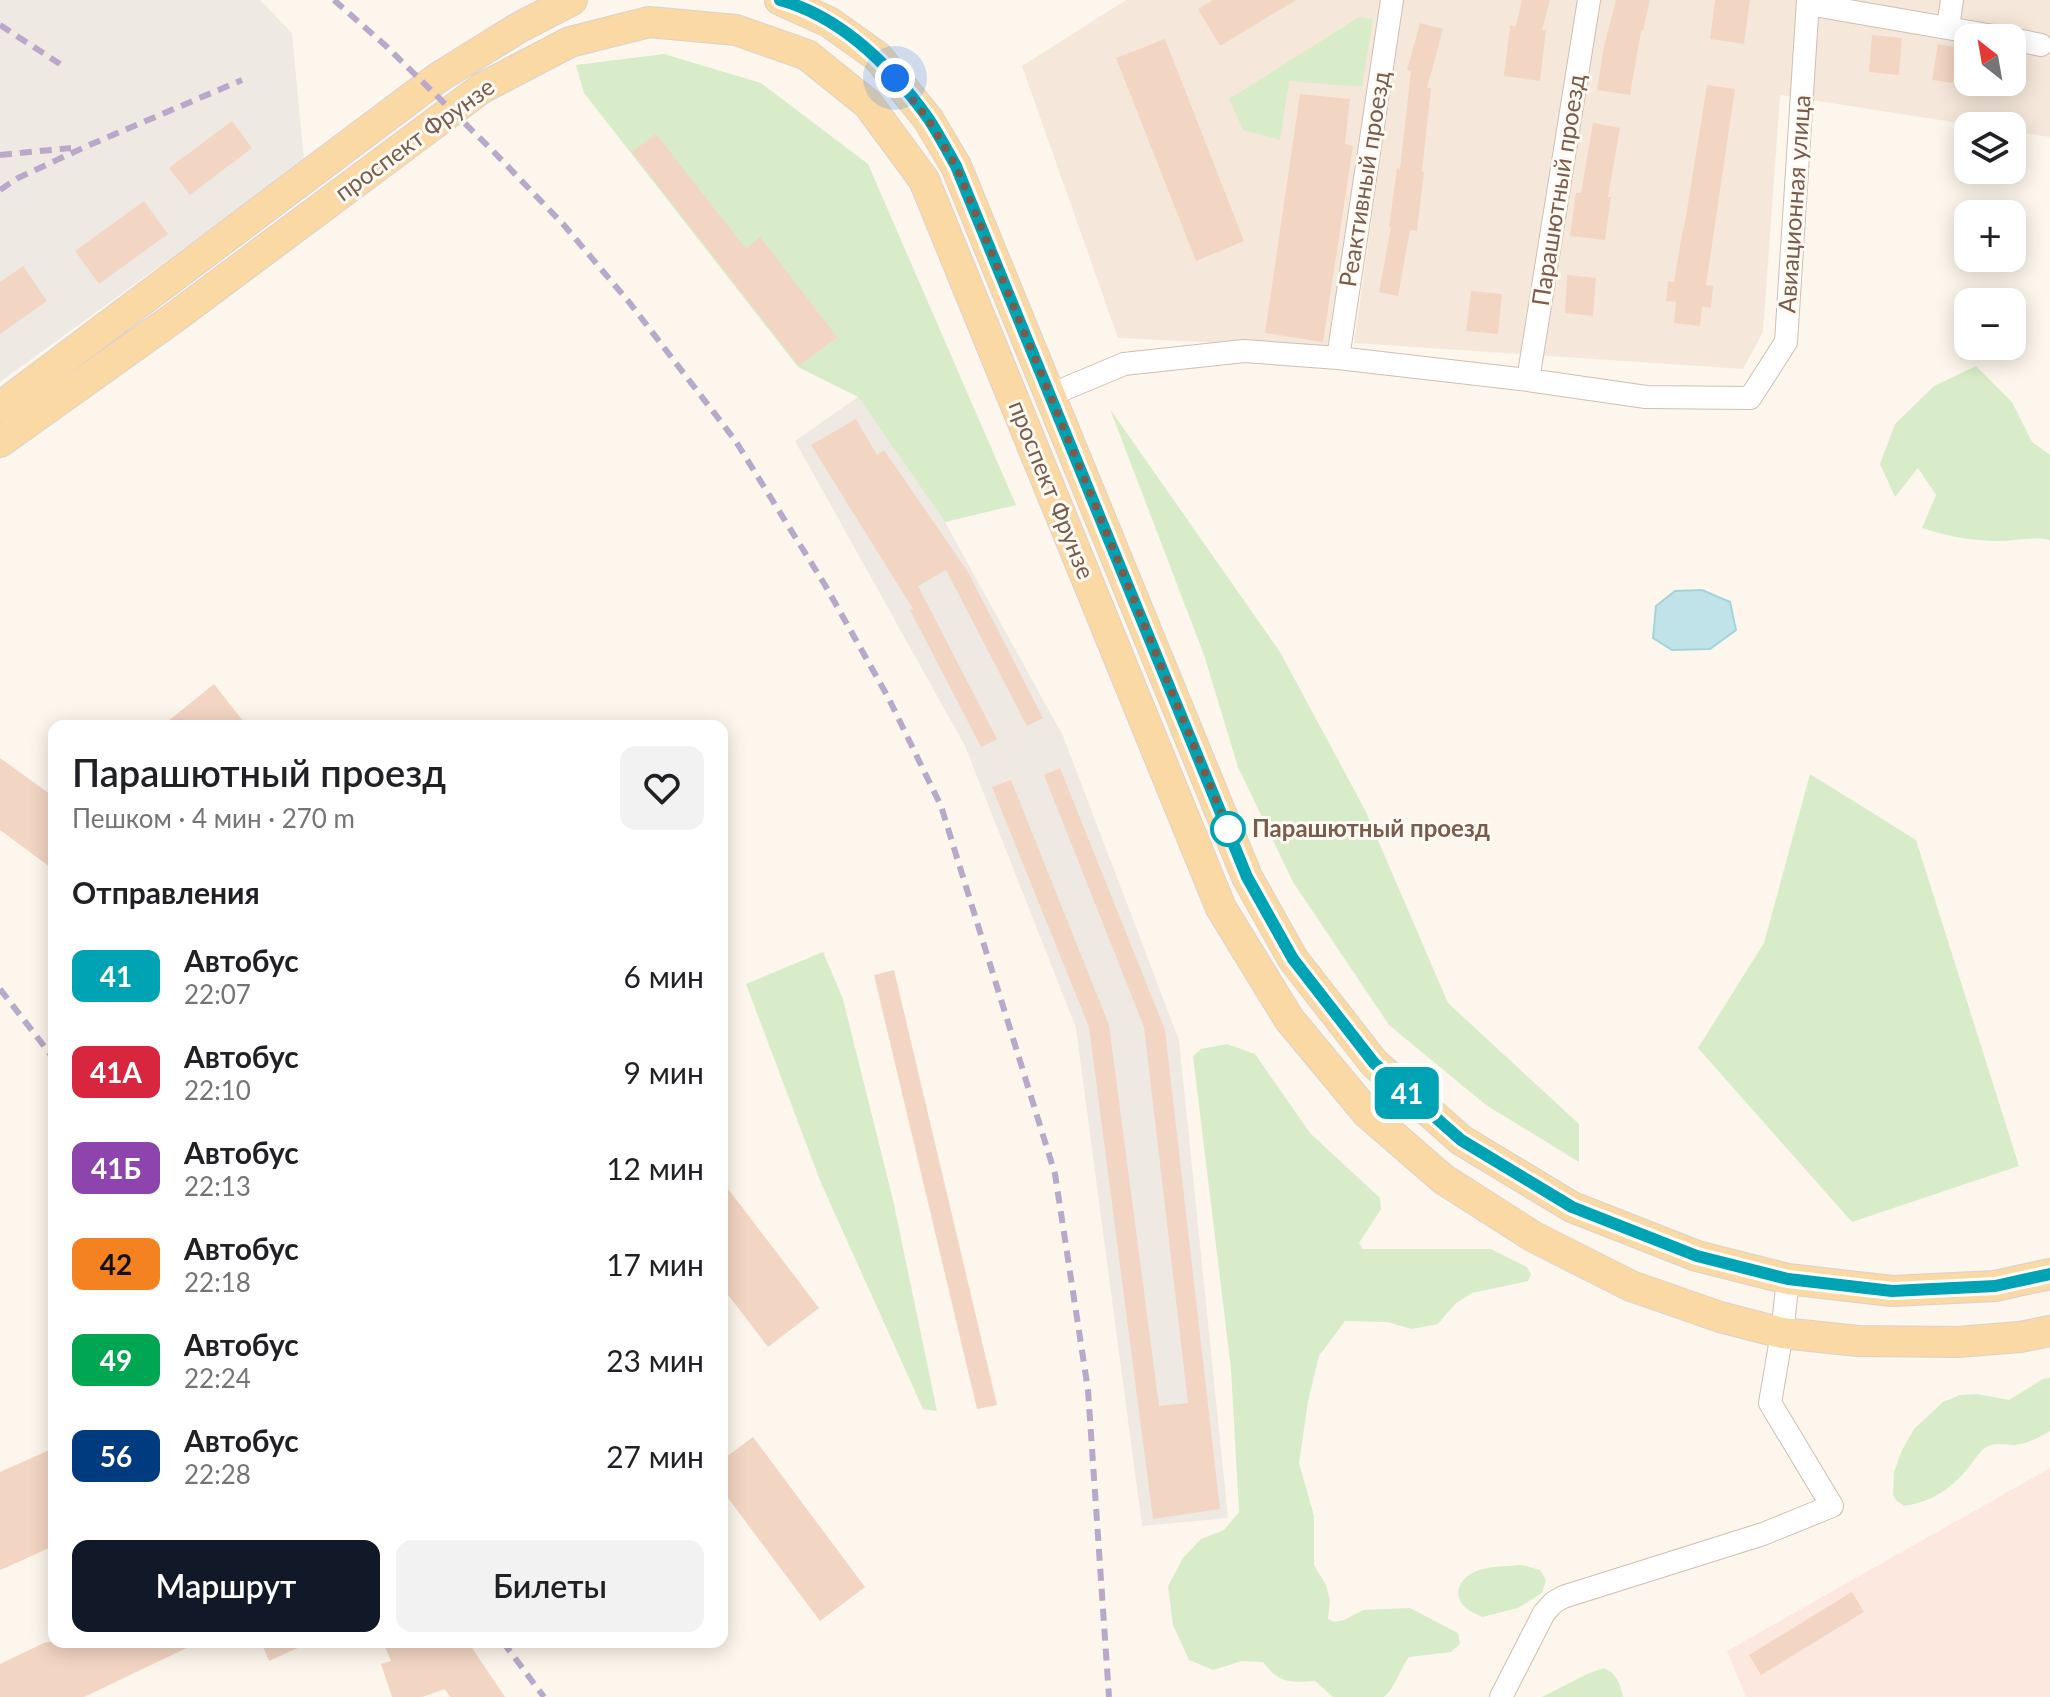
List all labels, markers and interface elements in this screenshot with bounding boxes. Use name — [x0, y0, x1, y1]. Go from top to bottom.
north arrow — [1954, 24, 2026, 96]
map controls — [1954, 24, 2026, 360]
your location — [875, 58, 915, 98]
street label: Реактивный проезд — [1332, 69, 1395, 289]
street label: проспект Фрунзе — [329, 71, 499, 206]
street label: Парашютный проезд — [1525, 72, 1590, 308]
street label: Авиационная улица — [1771, 94, 1816, 314]
button: layers — [1954, 112, 2026, 184]
button: + — [1954, 200, 2026, 272]
button: − — [1954, 288, 2026, 360]
street label: проспект Фрунзе — [1003, 396, 1101, 583]
button: heart — [620, 746, 704, 830]
text: Парашютный проезд — [72, 749, 446, 795]
text: Пешком · 4 мин · 270 m — [72, 802, 355, 834]
marker: Парашютный проезд — [1211, 812, 1245, 846]
place label: Парашютный проезд — [1252, 813, 1490, 842]
text: Отправления — [72, 874, 260, 910]
text: Автобус — [184, 942, 299, 978]
text: 6 мин — [624, 958, 704, 994]
text: 41 — [100, 959, 132, 993]
text: 22:07 — [184, 978, 251, 1010]
text: Автобус — [184, 1038, 299, 1074]
text: 9 мин — [624, 1054, 704, 1090]
text: 41А — [90, 1055, 142, 1089]
line badge: 41 — [1371, 1067, 1443, 1119]
text: 22:10 — [184, 1074, 251, 1106]
text: 41 — [1391, 1076, 1423, 1110]
text: Автобус — [184, 1134, 299, 1170]
text: 12 мин — [606, 1150, 704, 1186]
text: 41Б — [91, 1151, 141, 1185]
text: 22:13 — [184, 1170, 251, 1202]
text: Автобус — [184, 1230, 299, 1266]
text: 17 мин — [606, 1246, 704, 1282]
text: 42 — [100, 1247, 132, 1281]
text: 22:18 — [184, 1266, 251, 1298]
text: Автобус — [184, 1326, 299, 1362]
text: 23 мин — [606, 1342, 704, 1378]
text: 49 — [100, 1343, 132, 1377]
text: 22:24 — [184, 1362, 251, 1394]
text: Автобус — [184, 1422, 299, 1458]
text: 27 мин — [606, 1438, 704, 1474]
text: 56 — [100, 1439, 132, 1473]
text: 22:28 — [184, 1458, 251, 1490]
button: Маршрут — [72, 1540, 380, 1632]
button: Билеты — [396, 1540, 704, 1632]

